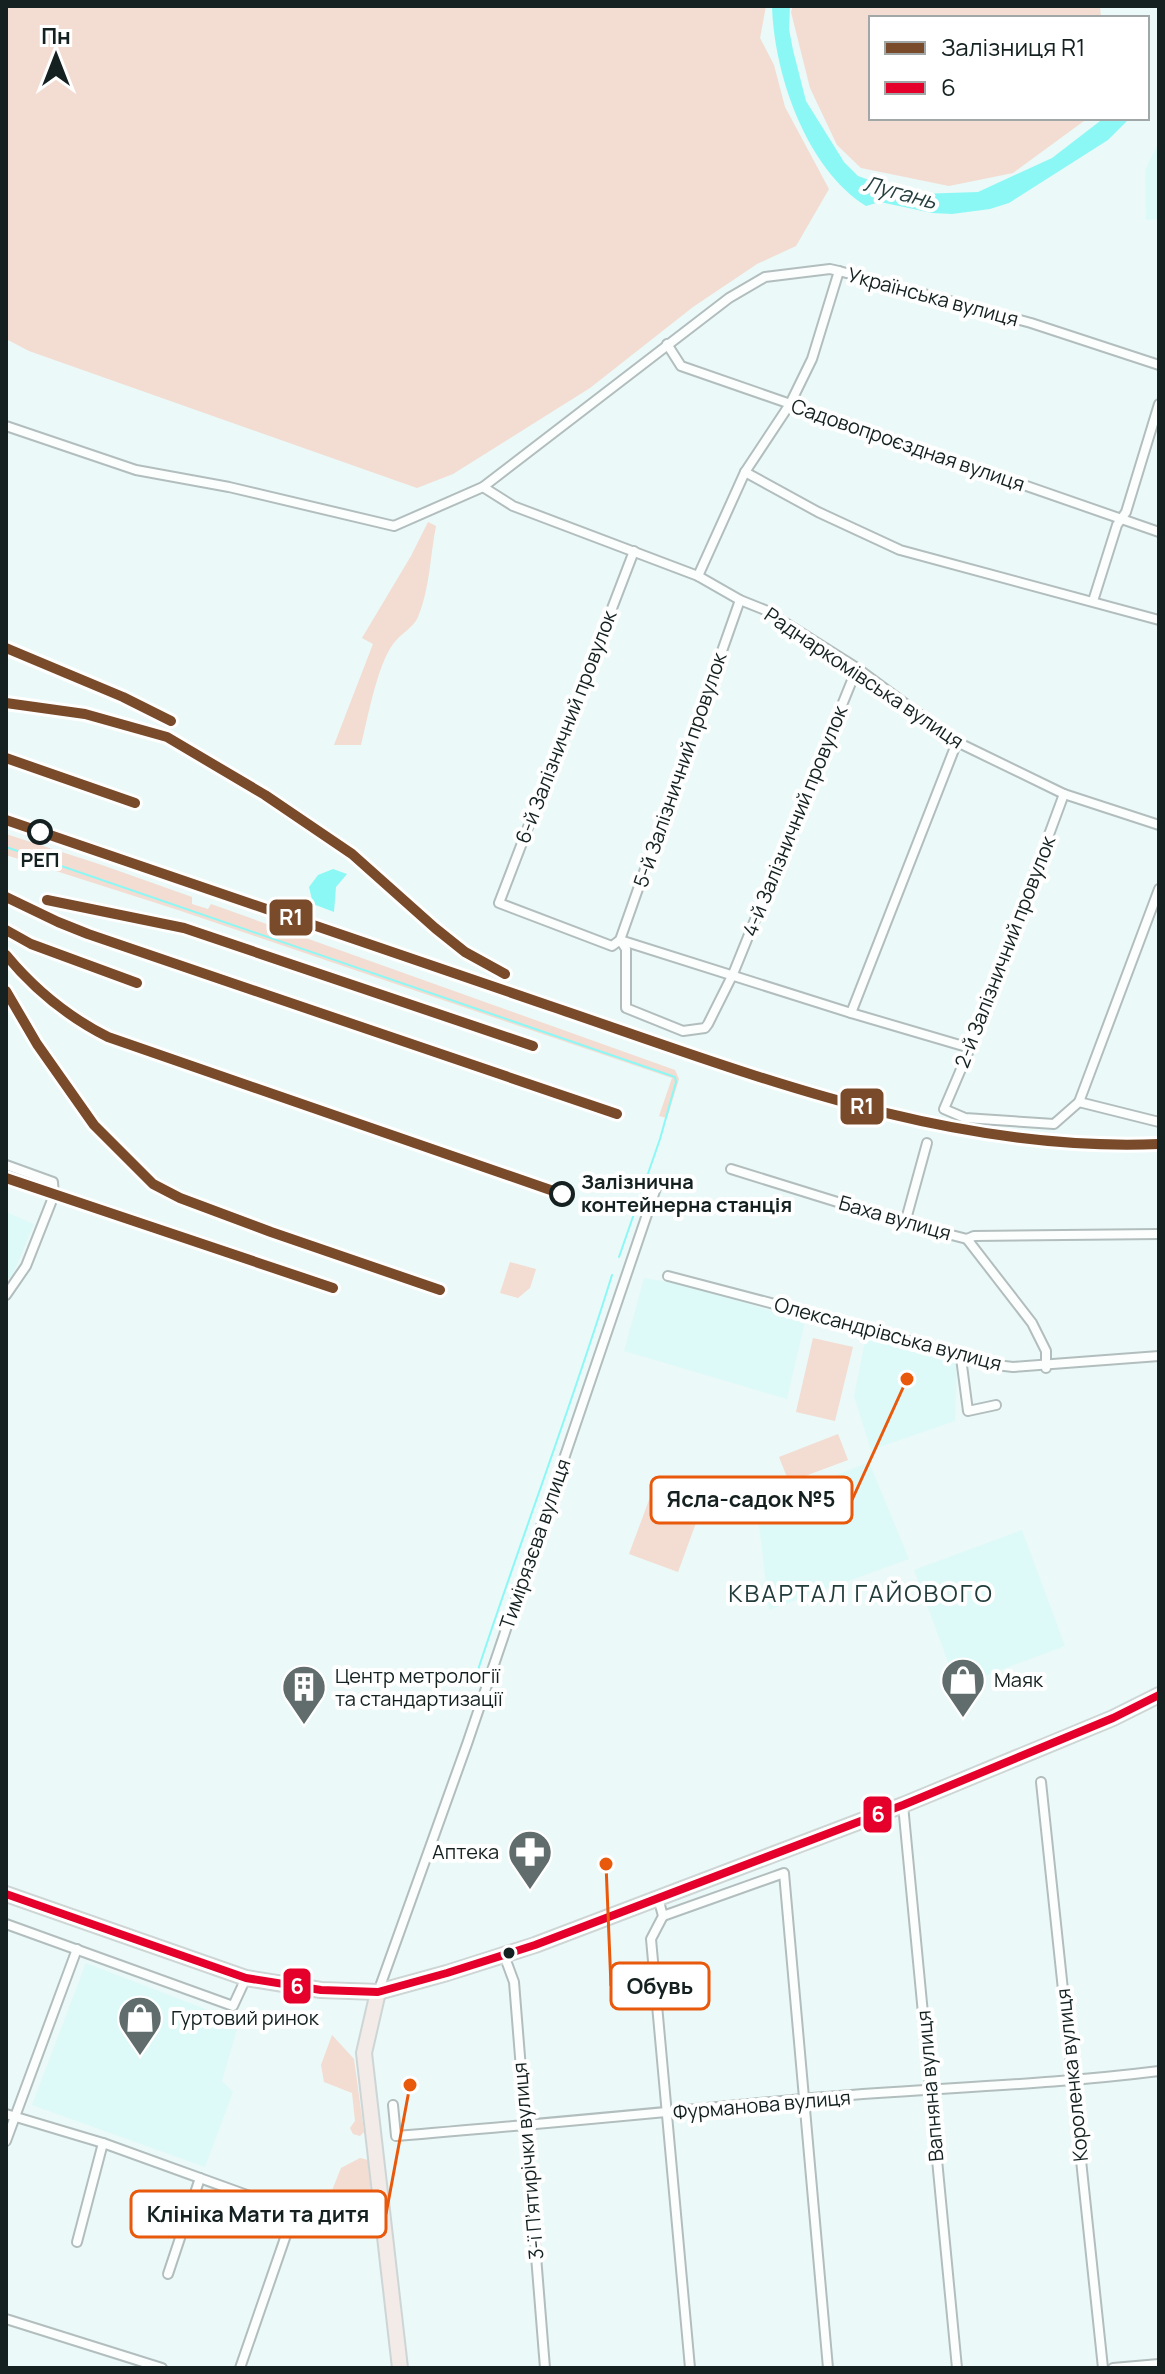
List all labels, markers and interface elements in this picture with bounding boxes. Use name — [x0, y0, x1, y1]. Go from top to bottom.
north arrow — [16, 16, 96, 96]
legend — [869, 16, 1149, 120]
text: Пн — [41, 21, 71, 51]
text: Залізниця R1 — [941, 30, 1085, 63]
text: 6 — [941, 70, 956, 103]
water label: Лугань — [860, 168, 941, 216]
street label: Українська вулиця — [845, 261, 1022, 332]
street label: Садовопроєздная вулиця — [788, 392, 1028, 497]
street label: Раднаркомівська вулиця — [759, 601, 969, 754]
street label: 6-й Залізничний провулок — [509, 606, 623, 847]
street label: 5-й Залізничний провулок — [627, 648, 733, 891]
street label: 4-й Залізничний провулок — [736, 700, 854, 940]
marker: РЕП — [28, 820, 52, 844]
street label: 2-й Залізничний провулок — [948, 831, 1062, 1072]
place label: РЕП — [21, 846, 59, 873]
line badge: R1 — [268, 898, 314, 937]
text: R1 — [279, 902, 303, 932]
line badge: R1 — [839, 1087, 885, 1126]
text: R1 — [850, 1091, 874, 1121]
place label: Залізнична контейнерна станція — [581, 1168, 792, 1218]
marker: Залізнична контейнерна станція — [550, 1182, 574, 1206]
street label: Баха вулиця — [836, 1189, 954, 1246]
street label: Олександрівська вулиця — [771, 1290, 1005, 1377]
street label: Тимірязєва вулиця — [493, 1455, 576, 1633]
callout: Ясла-садок №5 — [651, 1477, 852, 1523]
text: Ясла-садок №5 — [667, 1484, 835, 1514]
district label: КВАРТАЛ ГАЙОВОГО — [728, 1576, 994, 1609]
shop icon: Маяк — [939, 1656, 987, 1719]
place label: Центр метрології та стандартизації — [335, 1662, 504, 1712]
building icon: Центр метрології та стандартизації — [280, 1663, 328, 1726]
place label: Маяк — [994, 1666, 1044, 1693]
line badge: 6 — [862, 1795, 893, 1834]
text: 6 — [871, 1799, 885, 1829]
pharmacy icon: Аптека — [506, 1828, 554, 1891]
place label: Аптека — [432, 1838, 499, 1865]
unlabelled marker — [501, 1945, 517, 1961]
callout: Обувь — [611, 1963, 709, 2009]
line badge: 6 — [282, 1967, 312, 2005]
text: 6 — [290, 1971, 304, 2001]
text: Обувь — [627, 1971, 693, 2001]
street label: Короленка вулиця — [1049, 1987, 1094, 2163]
shop icon: Гуртовий ринок — [116, 1994, 164, 2057]
place label: Гуртовий ринок — [171, 2004, 320, 2031]
street label: Вапняна вулиця — [909, 2009, 950, 2163]
street label: 3-ї П’ятирічки вулиця — [505, 2061, 550, 2261]
street label: Фурманова вулиця — [672, 2083, 852, 2126]
callout: Клініка Мати та дитя — [131, 2191, 386, 2237]
text: Клініка Мати та дитя — [147, 2199, 369, 2229]

